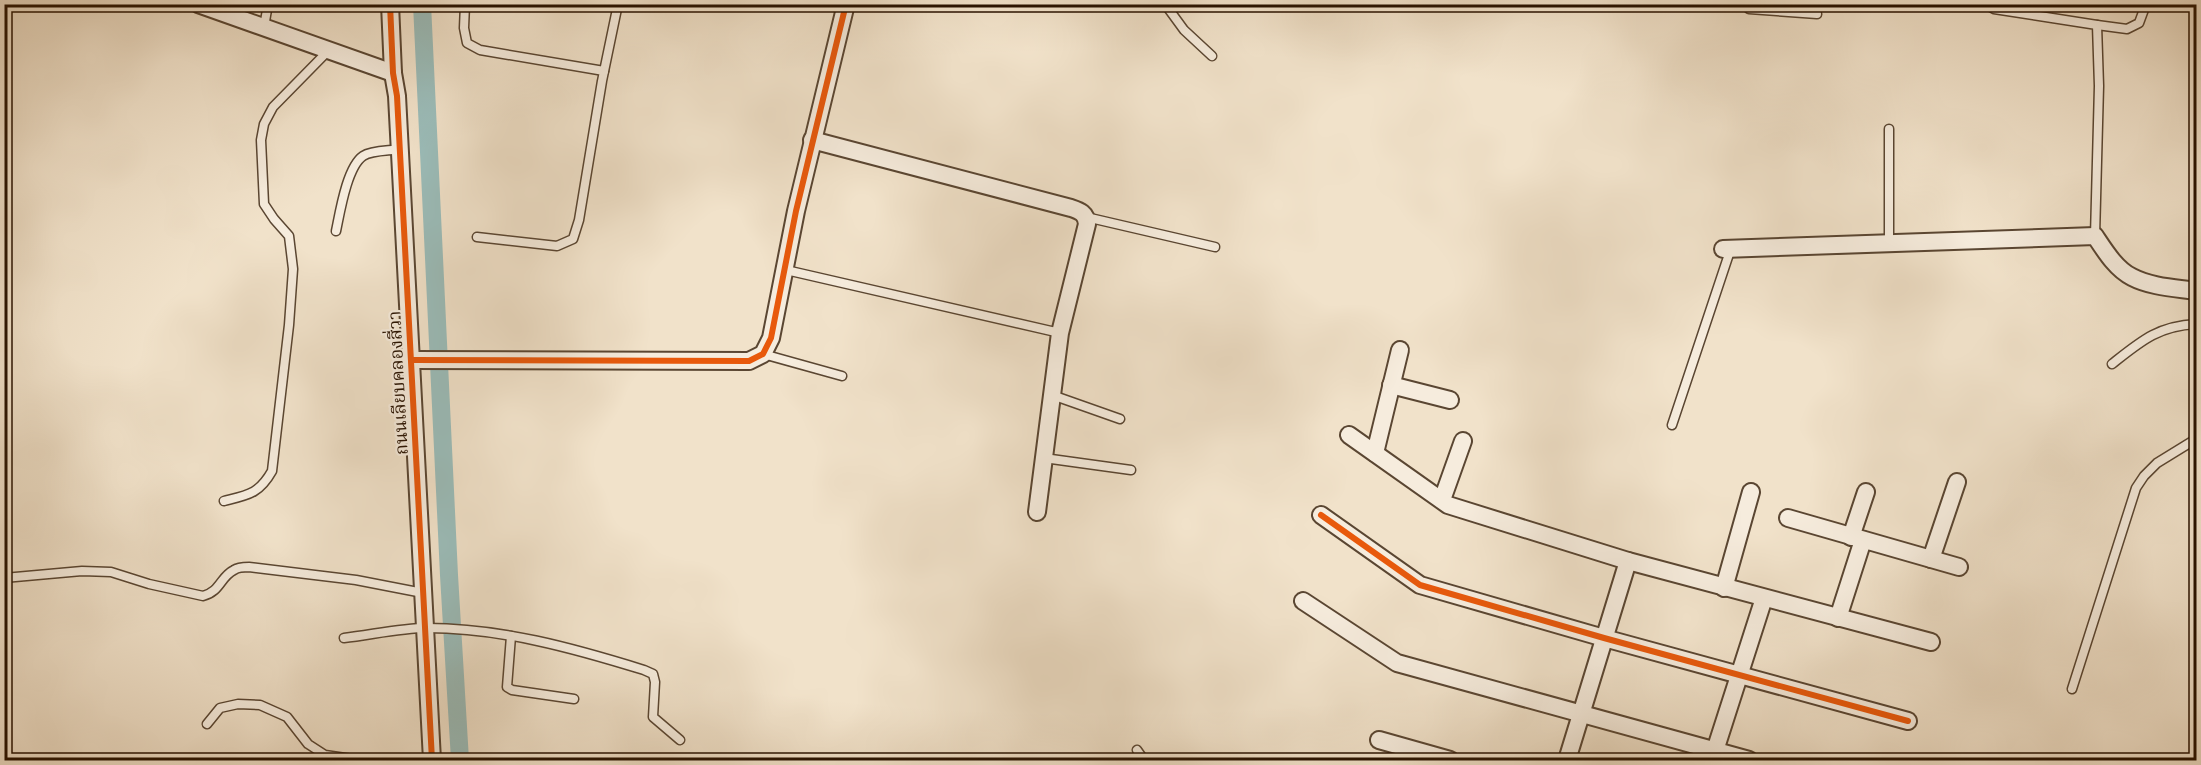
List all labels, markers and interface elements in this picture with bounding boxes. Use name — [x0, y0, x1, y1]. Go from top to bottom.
street label: ถนนเลียบคลองสี่วา — [380, 310, 412, 456]

